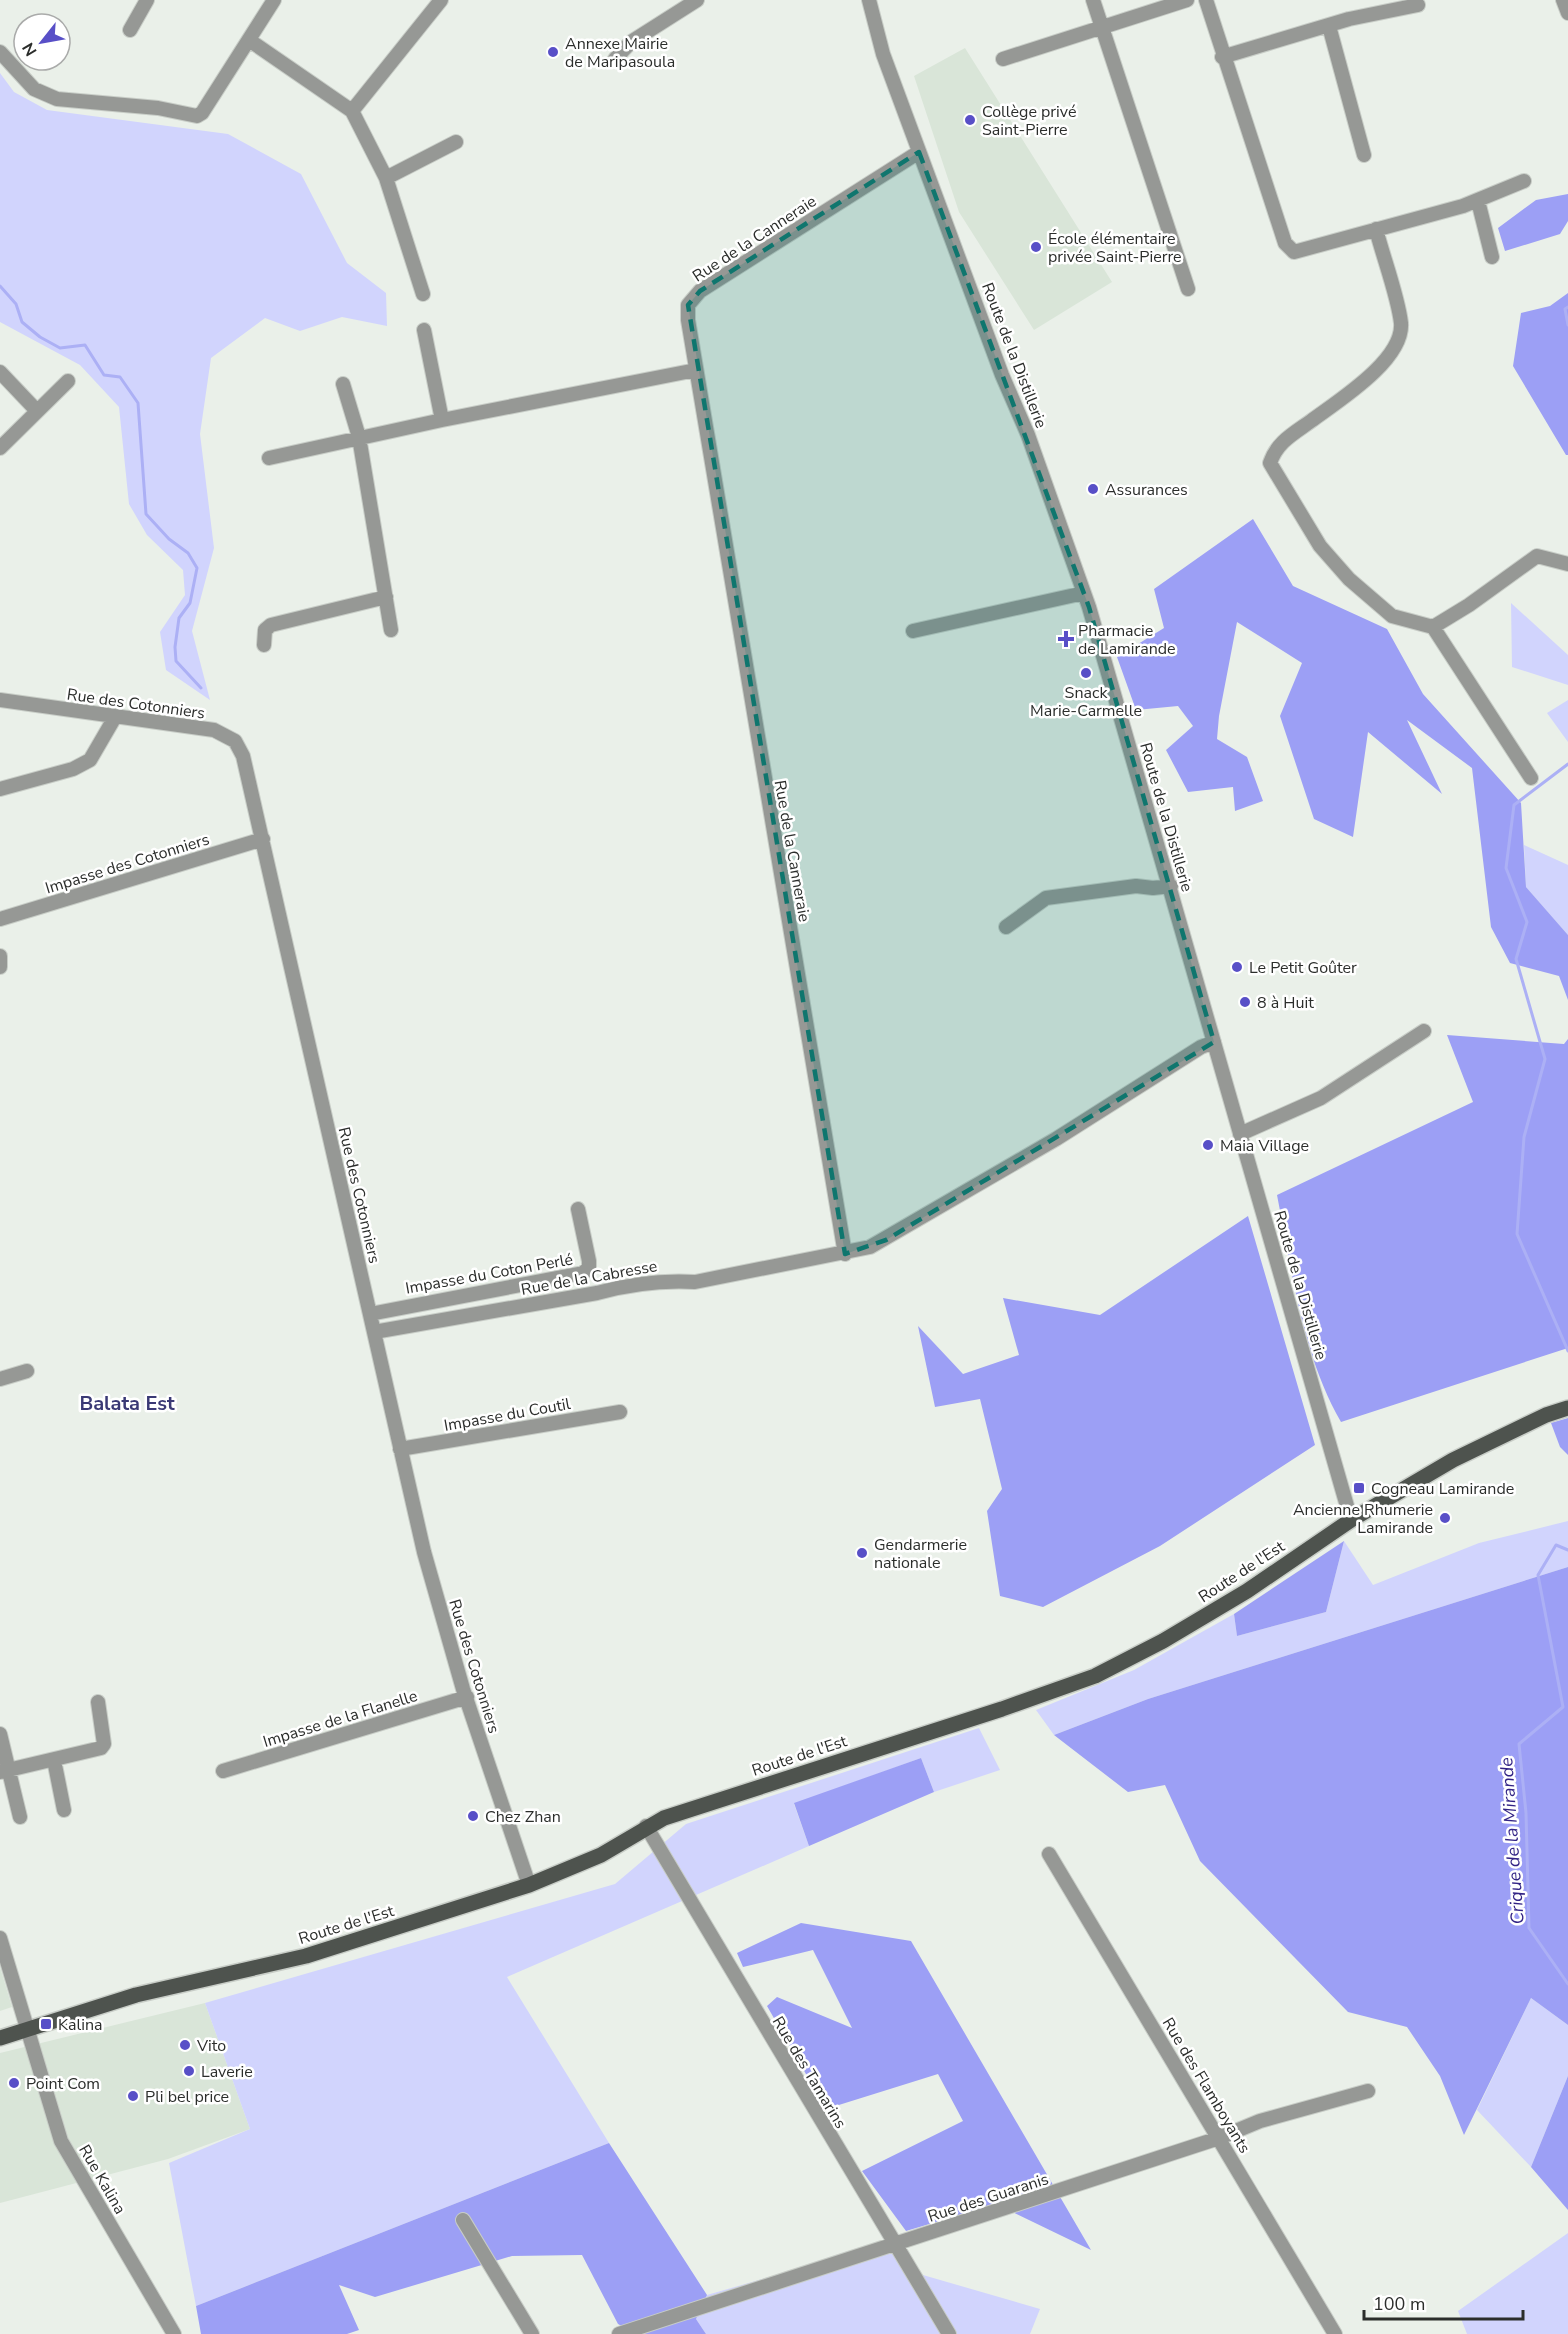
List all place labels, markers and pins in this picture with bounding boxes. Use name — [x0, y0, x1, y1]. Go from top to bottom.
place label: Annexe Mairie de Maripasoula — [565, 33, 675, 73]
marker: Annexe Mairie de Maripasoula — [546, 45, 560, 59]
place label: Collège privé Saint-Pierre — [982, 101, 1076, 141]
marker: Collège privé Saint-Pierre — [963, 113, 977, 127]
place label: École élémentaire privée Saint-Pierre — [1048, 228, 1182, 268]
marker: École élémentaire privée Saint-Pierre — [1029, 240, 1043, 254]
place label: Assurances — [1105, 479, 1188, 501]
marker: Assurances — [1086, 482, 1100, 496]
place label: Pharmacie de Lamirande — [1078, 620, 1176, 660]
marker: Pharmacie de Lamirande — [1059, 632, 1073, 646]
marker: Snack Marie-Carmelle — [1079, 666, 1093, 680]
place label: Snack Marie-Carmelle — [1030, 682, 1142, 722]
place label: Le Petit Goûter — [1249, 957, 1357, 979]
marker: Le Petit Goûter — [1230, 960, 1244, 974]
place label: 8 à Huit — [1257, 992, 1314, 1014]
marker: 8 à Huit — [1238, 995, 1252, 1009]
place label: Maia Village — [1220, 1135, 1309, 1157]
marker: Maia Village — [1201, 1138, 1215, 1152]
place label: Cogneau Lamirande — [1371, 1478, 1514, 1500]
marker: Cogneau Lamirande — [1352, 1481, 1366, 1495]
place label: Ancienne Rhumerie Lamirande — [1293, 1499, 1433, 1539]
marker: Ancienne Rhumerie Lamirande — [1438, 1511, 1452, 1525]
place label: Gendarmerie nationale — [874, 1534, 967, 1574]
marker: Gendarmerie nationale — [855, 1546, 869, 1560]
place label: Chez Zhan — [485, 1806, 561, 1828]
marker: Chez Zhan — [466, 1809, 480, 1823]
place label: Kalina — [58, 2014, 103, 2036]
marker: Kalina — [39, 2017, 53, 2031]
place label: Vito — [196, 2035, 226, 2057]
marker: Vito — [178, 2038, 192, 2052]
place label: Laverie — [201, 2061, 253, 2083]
marker: Laverie — [182, 2064, 196, 2078]
place label: Point Com — [26, 2073, 100, 2095]
marker: Point Com — [7, 2076, 21, 2090]
place label: Pli bel price — [145, 2086, 229, 2108]
marker: Pli bel price — [126, 2089, 140, 2103]

